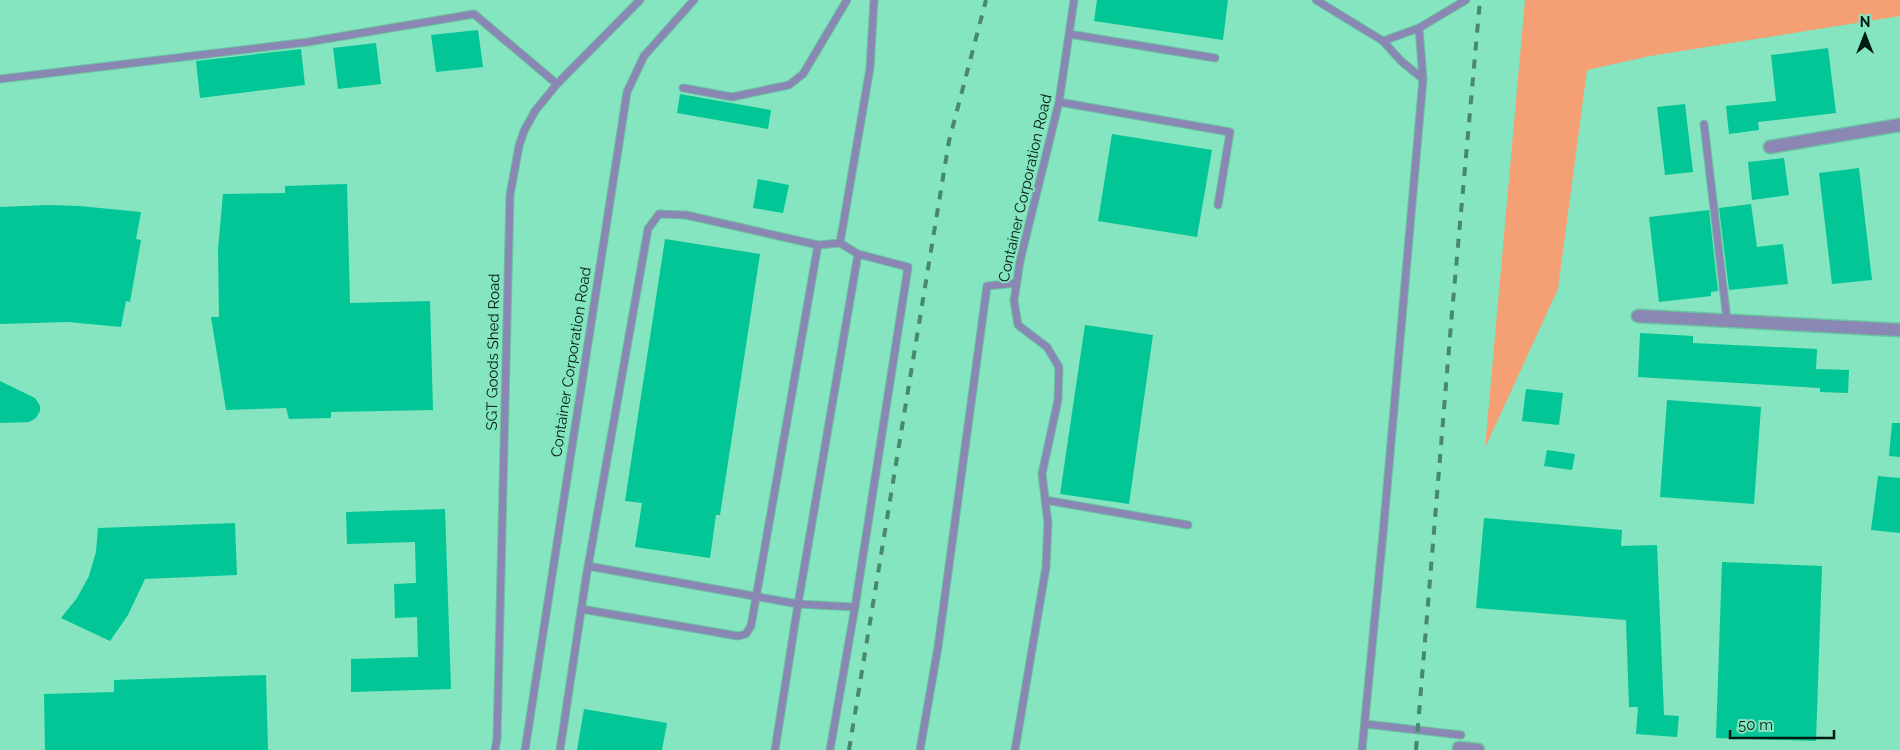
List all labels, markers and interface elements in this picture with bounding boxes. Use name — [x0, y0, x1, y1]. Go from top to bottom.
north arrow — [1840, 10, 1890, 60]
text: N — [1860, 14, 1870, 30]
street label: Container Corporation Road — [995, 92, 1055, 284]
street label: Container Corporation Road — [547, 266, 595, 458]
street label: SGT Goods Shed Road — [483, 273, 503, 431]
scale bar — [1730, 708, 1834, 740]
text: 50 m — [1738, 716, 1773, 734]

